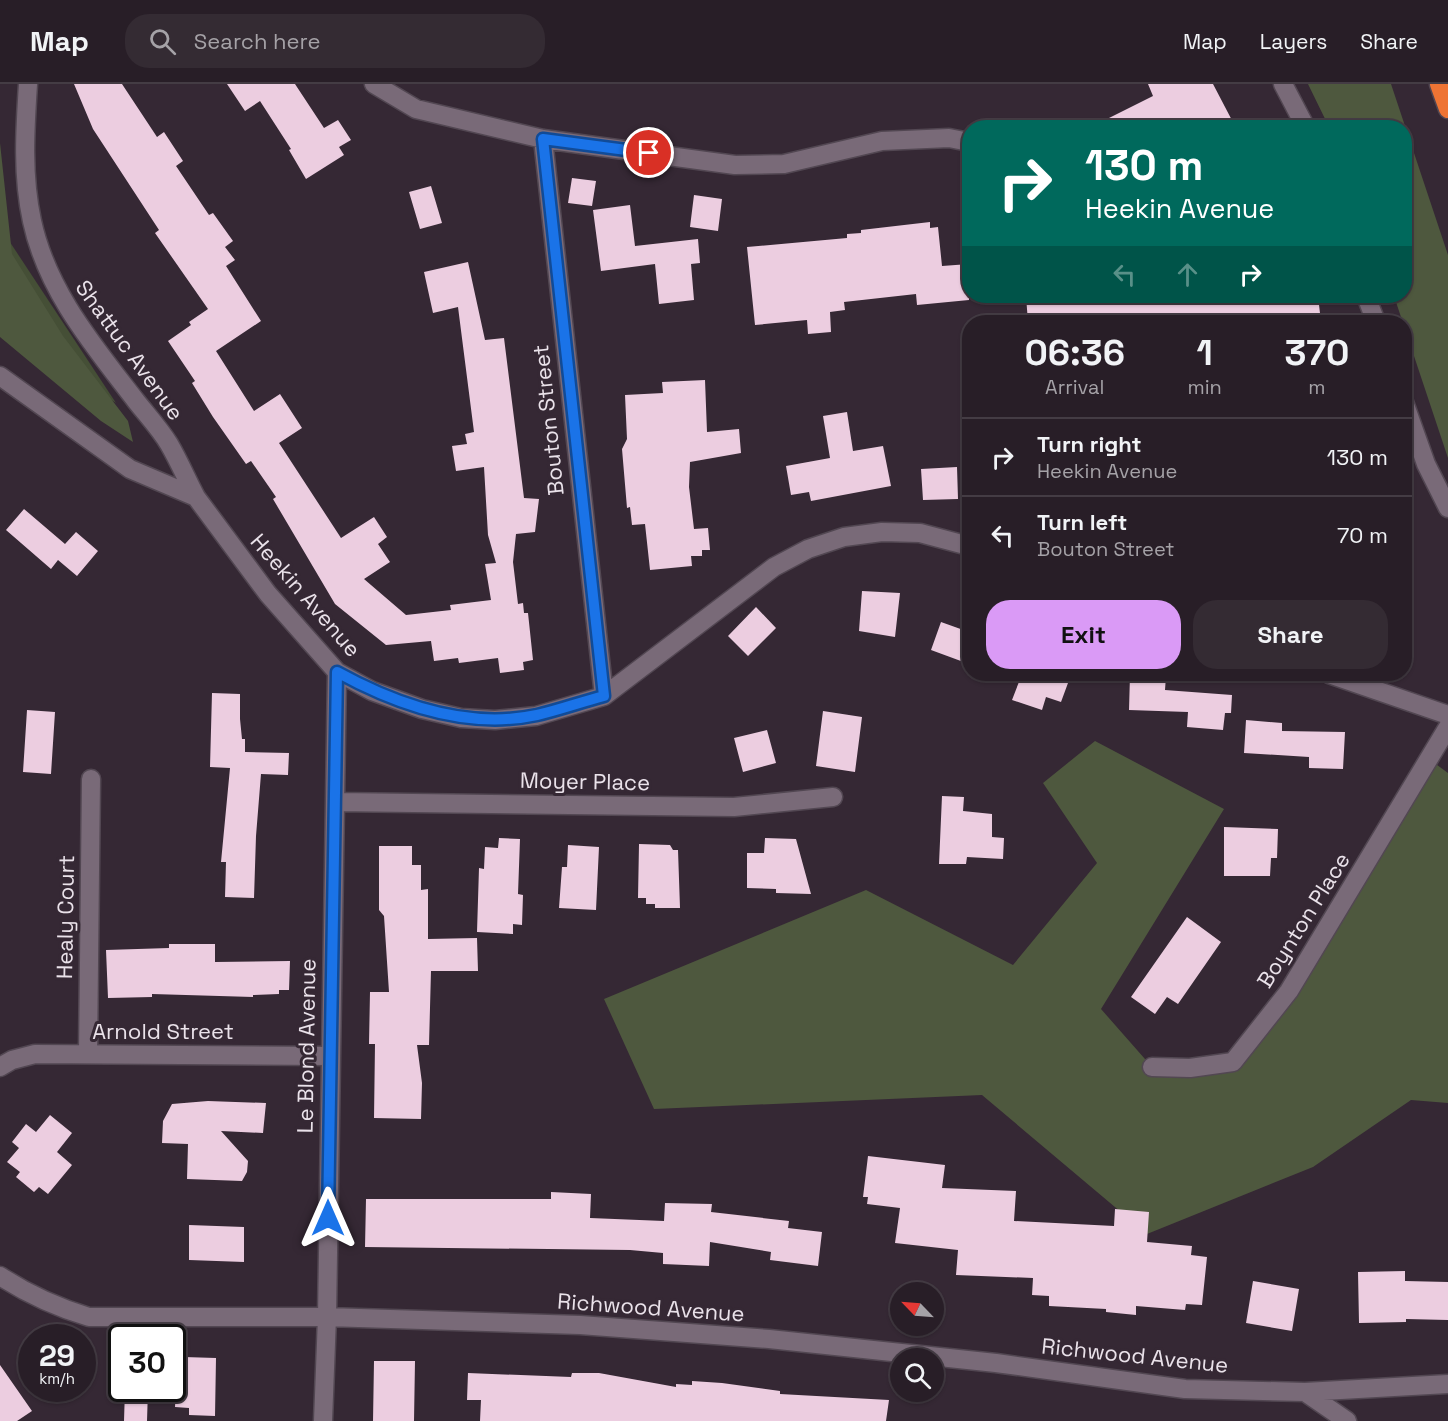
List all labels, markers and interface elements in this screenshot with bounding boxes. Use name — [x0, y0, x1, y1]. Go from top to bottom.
search box — [125, 14, 545, 68]
text: Map — [30, 23, 89, 59]
icon: search — [146, 25, 179, 58]
text: Search here — [194, 27, 321, 55]
text: Map — [1183, 28, 1227, 55]
text: Layers — [1260, 28, 1327, 55]
text: Share — [1360, 28, 1418, 55]
pin — [623, 127, 674, 178]
icon: arrive — [632, 136, 665, 169]
text: 130 m — [1085, 139, 1203, 192]
icon: right — [986, 144, 1064, 222]
text: Heekin Avenue — [1085, 191, 1274, 226]
icon: left — [1108, 258, 1141, 291]
icon: ahead — [1171, 258, 1204, 291]
icon: right — [1234, 258, 1267, 291]
street label: Shattuc Avenue — [70, 274, 190, 426]
text: 06:36 — [1025, 330, 1125, 376]
text: 1 — [1197, 330, 1213, 376]
text: 370 — [1284, 330, 1349, 376]
street label: Bouton Street — [526, 343, 570, 497]
text: Arrival — [1045, 374, 1104, 400]
text: min — [1188, 374, 1222, 400]
text: m — [1308, 374, 1326, 400]
text: Turn right — [1037, 430, 1142, 458]
icon: right — [986, 441, 1019, 474]
text: 130 m — [1327, 443, 1388, 471]
text: Heekin Avenue — [1037, 458, 1177, 484]
text: Turn left — [1037, 508, 1127, 536]
icon: left — [986, 519, 1019, 552]
text: 70 m — [1337, 521, 1388, 549]
street label: Heekin Avenue — [245, 528, 367, 662]
text: Bouton Street — [1037, 536, 1175, 562]
button: Exit — [986, 600, 1181, 669]
button: Share — [1193, 600, 1388, 669]
street label: Moyer Place — [520, 766, 650, 796]
street label: Boynton Place — [1250, 847, 1356, 993]
street label: Healy Court — [50, 855, 80, 979]
street label: Le Blond Avenue — [290, 958, 322, 1134]
street label: Arnold Street — [92, 1017, 234, 1045]
position arrow — [296, 1186, 360, 1250]
north arrow — [890, 1282, 944, 1336]
map controls — [890, 1282, 944, 1402]
street label: Richwood Avenue — [556, 1286, 746, 1328]
speed limit sign: 30 — [108, 1324, 186, 1402]
street label: Richwood Avenue — [1040, 1331, 1230, 1379]
text: 29 — [39, 1336, 75, 1375]
button: search — [890, 1348, 944, 1402]
text: km/h — [39, 1369, 75, 1388]

